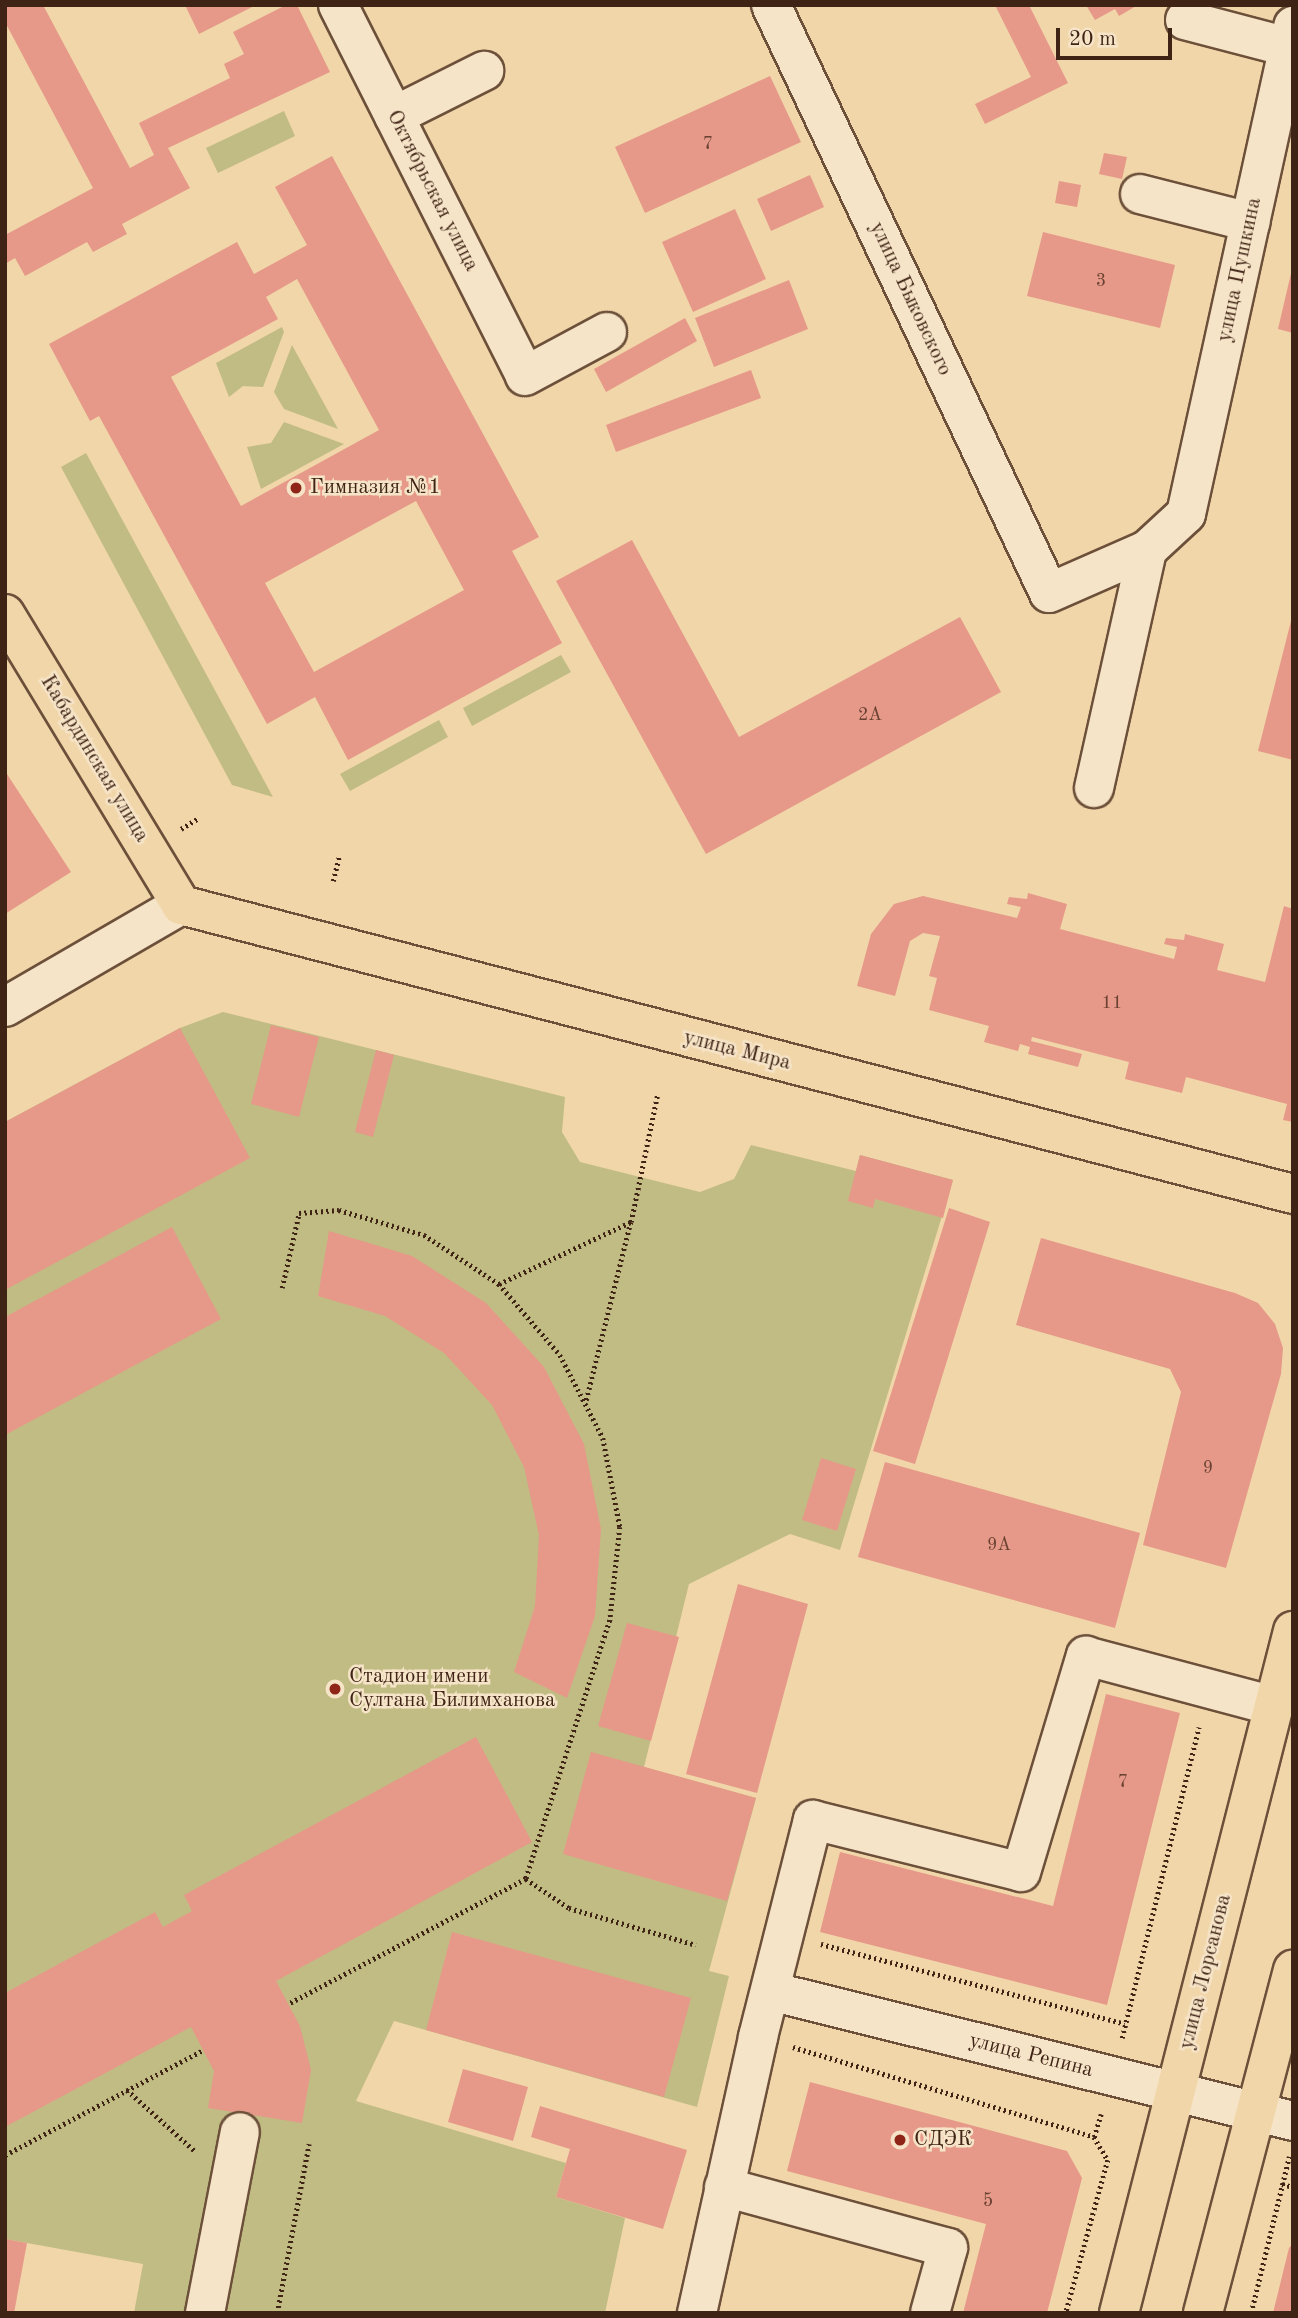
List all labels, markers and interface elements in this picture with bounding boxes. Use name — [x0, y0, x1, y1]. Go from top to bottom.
scale bar — [1060, 14, 1176, 58]
text: 20 m — [1069, 29, 1116, 50]
street label: Октябрьская улица — [380, 106, 484, 276]
house number: 7 — [703, 133, 713, 155]
street label: улица Пушкина — [1212, 195, 1268, 345]
street label: улица Быковского — [863, 218, 957, 380]
house number: 3 — [1096, 270, 1106, 292]
place label: Гимназия №1 — [310, 475, 441, 501]
marker: Гимназия №1 — [288, 480, 304, 496]
street label: Кабардинская улица — [34, 671, 154, 847]
house number: 2А — [858, 704, 882, 726]
house number: 11 — [1102, 992, 1122, 1014]
street label: улица Мира — [681, 1025, 793, 1077]
house number: 9 — [1203, 1457, 1213, 1479]
house number: 9А — [987, 1534, 1011, 1556]
place label: Стадион имени Султана Билимханова — [349, 1664, 555, 1714]
marker: Стадион имени Султана Билимханова — [327, 1681, 343, 1697]
house number: 7 — [1118, 1771, 1128, 1793]
street label: улица Лорсанова — [1175, 1892, 1237, 2052]
street label: улица Репина — [966, 2028, 1096, 2084]
place label: СДЭК — [914, 2127, 972, 2153]
marker: СДЭК — [892, 2132, 908, 2148]
house number: 5 — [983, 2190, 993, 2212]

